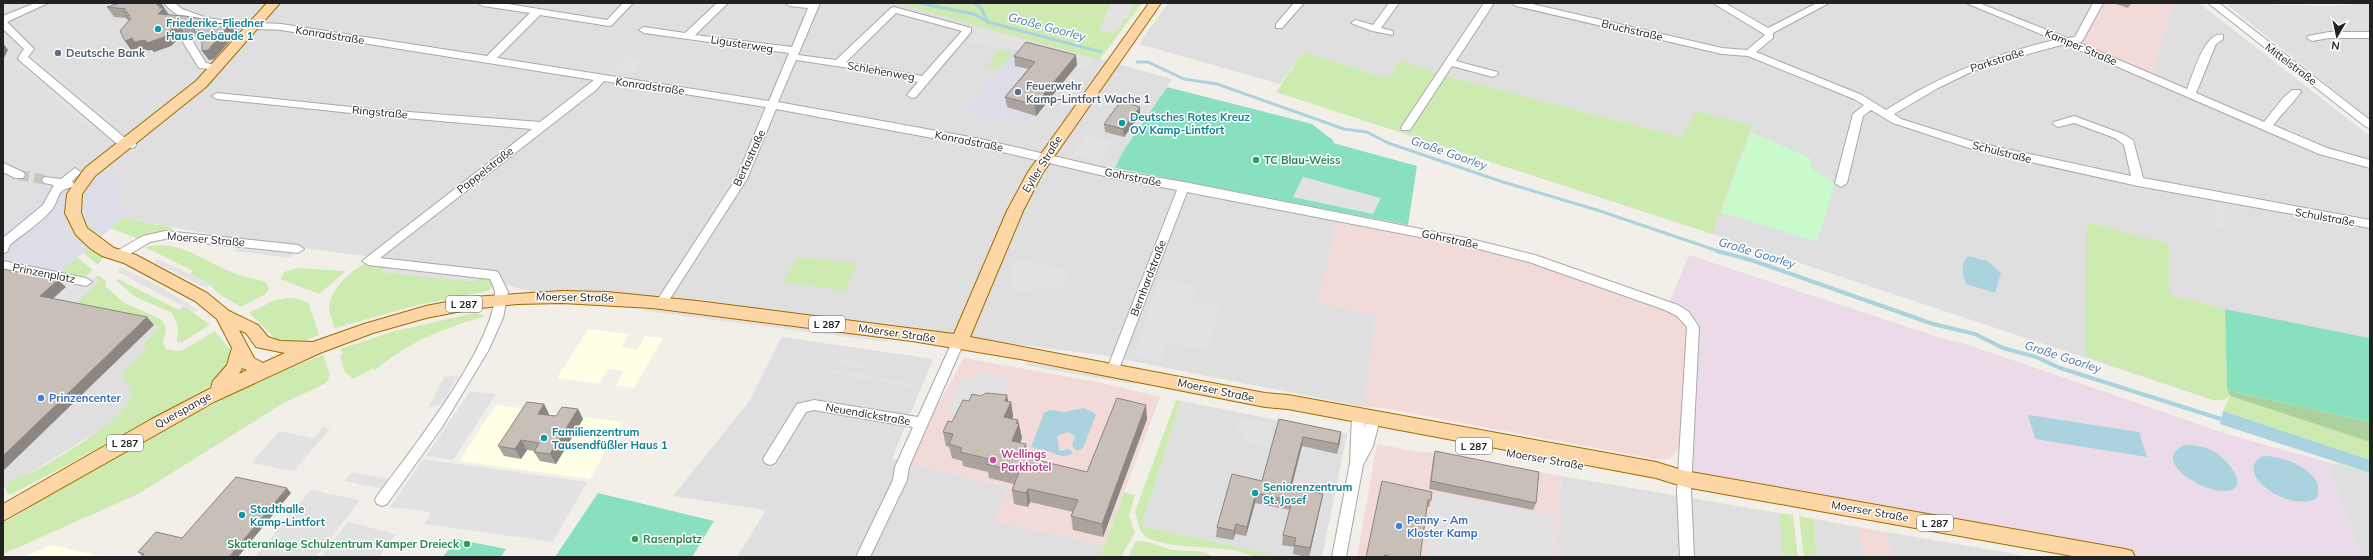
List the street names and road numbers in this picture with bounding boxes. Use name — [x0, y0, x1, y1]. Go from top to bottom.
street label: Bruchstraße — [1600, 16, 1664, 44]
street label: Konradstraße — [295, 23, 365, 47]
street label: Kamper Straße — [2043, 26, 2119, 68]
street label: Ligusterweg — [710, 32, 774, 56]
street label: Mittelstraße — [2262, 40, 2320, 88]
street label: Parkstraße — [1968, 45, 2026, 75]
street label: Schlehenweg — [846, 58, 916, 84]
street label: Konradstraße — [615, 74, 685, 98]
street label: Ringstraße — [351, 103, 409, 121]
street label: Bertastraße — [730, 127, 768, 189]
street label: Konradstraße — [934, 128, 1004, 155]
street label: Eyller Straße — [1019, 133, 1065, 195]
street label: Schulstraße — [1971, 138, 2033, 166]
street label: Pappelstraße — [454, 144, 516, 196]
street label: Gohrstraße — [1103, 165, 1163, 189]
street label: Schulstraße — [2294, 205, 2356, 229]
street label: Gohrstraße — [1420, 226, 1480, 252]
street label: Moerser Straße — [166, 229, 246, 249]
street label: Bernhardstraße — [1127, 238, 1169, 318]
street label: Prinzenplatz — [11, 260, 77, 286]
street label: Moerser Straße — [536, 289, 614, 305]
road number: L 287 — [446, 296, 482, 312]
road number: L 287 — [809, 316, 845, 332]
street label: Moerser Straße — [857, 321, 937, 345]
street label: Moerser Straße — [1176, 375, 1256, 405]
street label: Querspange — [152, 389, 214, 431]
street label: Neuendickstraße — [824, 400, 912, 428]
road number: L 287 — [107, 435, 143, 451]
road number: L 287 — [1456, 438, 1492, 454]
street label: Moerser Straße — [1505, 445, 1585, 473]
street label: Moerser Straße — [1830, 497, 1910, 525]
road number: L 287 — [1917, 515, 1953, 531]

